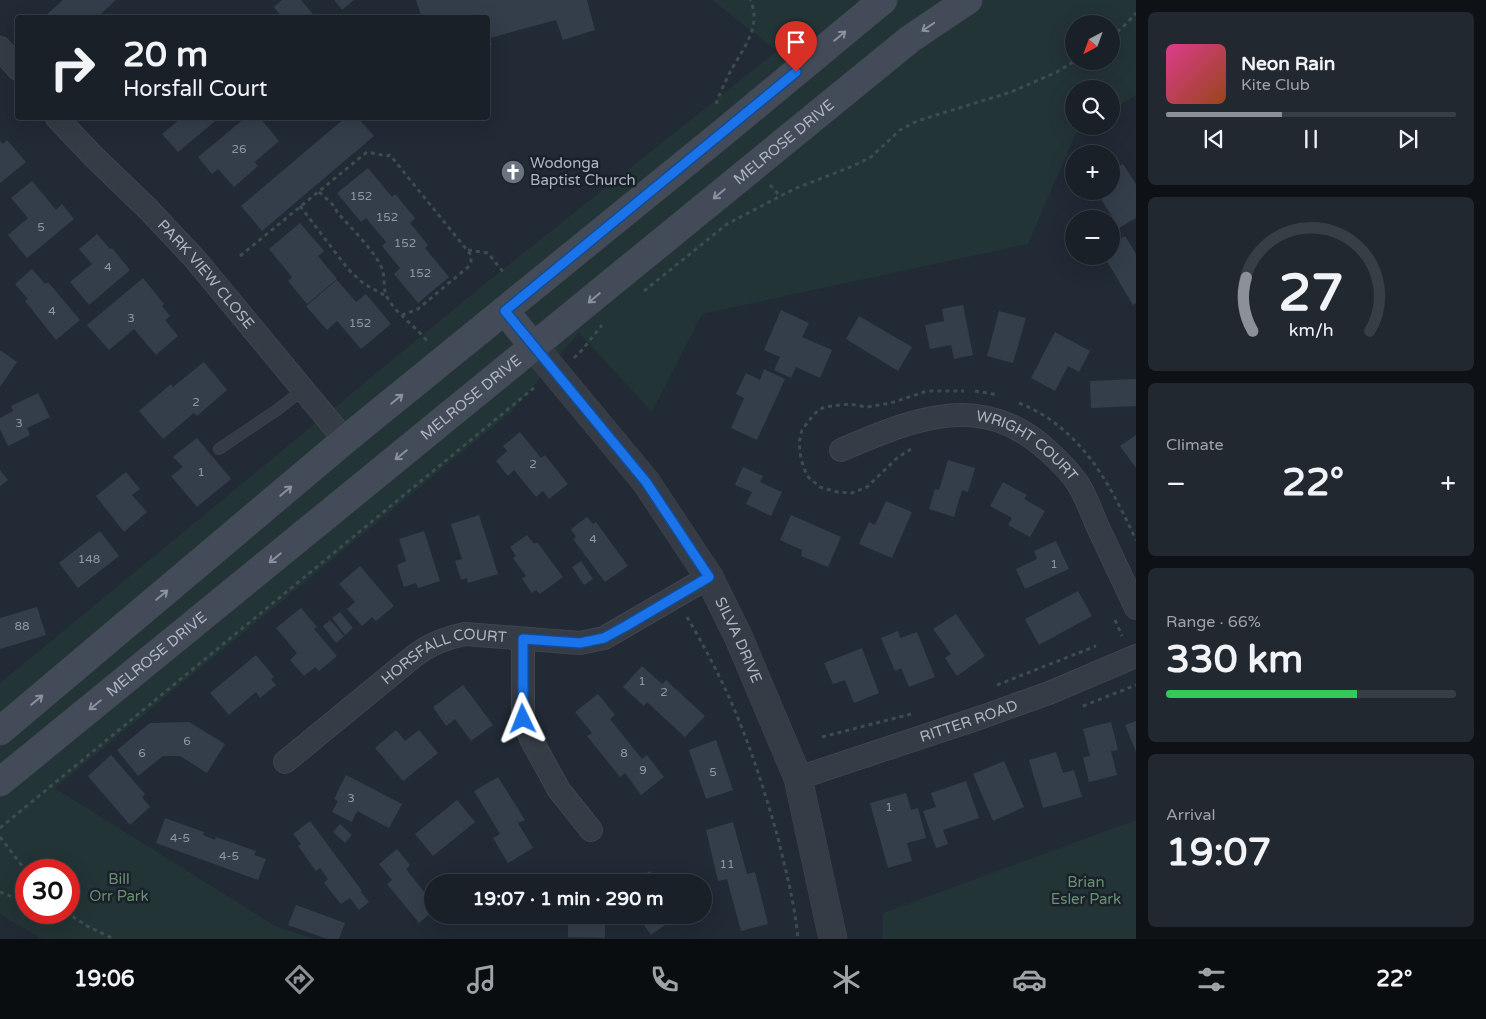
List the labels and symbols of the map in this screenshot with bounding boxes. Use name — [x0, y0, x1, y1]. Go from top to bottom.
north arrow — [1065, 15, 1120, 70]
pin — [775, 21, 817, 72]
one-way arrow — [921, 22, 935, 32]
one-way arrow — [833, 30, 846, 41]
street label: MELROSE DRIVE — [730, 96, 838, 188]
house number: 26 — [231, 142, 247, 156]
place label: Wodonga Baptist Church — [530, 154, 636, 189]
church icon: Wodonga Baptist Church — [500, 159, 526, 185]
house number: 152 — [350, 189, 372, 203]
one-way arrow — [713, 189, 726, 200]
house number: 152 — [376, 210, 398, 224]
street label: PARK VIEW CLOSE — [154, 216, 258, 333]
house number: 5 — [37, 220, 45, 234]
house number: 152 — [394, 236, 416, 250]
house number: 4 — [104, 260, 112, 274]
house number: 152 — [409, 266, 431, 280]
one-way arrow — [587, 292, 600, 303]
house number: 4 — [48, 304, 56, 318]
house number: 3 — [127, 311, 135, 325]
house number: 152 — [349, 316, 371, 330]
street label: MELROSE DRIVE — [417, 351, 525, 444]
one-way arrow — [390, 393, 403, 404]
house number: 2 — [192, 395, 200, 409]
street label: WRIGHT COURT — [975, 407, 1082, 484]
house number: 3 — [15, 416, 23, 430]
one-way arrow — [395, 450, 408, 461]
house number: 2 — [529, 457, 537, 471]
house number: 1 — [197, 465, 205, 479]
one-way arrow — [279, 485, 292, 496]
house number: 4 — [589, 532, 597, 546]
house number: 148 — [78, 552, 100, 566]
one-way arrow — [269, 553, 282, 564]
house number: 1 — [1050, 557, 1058, 571]
one-way arrow — [155, 590, 168, 601]
street label: SILVA DRIVE — [711, 594, 766, 686]
street label: MELROSE DRIVE — [103, 608, 210, 701]
house number: 88 — [14, 619, 30, 633]
street label: HORSFALL COURT — [378, 625, 507, 688]
house number: 1 — [638, 674, 646, 688]
house number: 2 — [660, 685, 668, 699]
position arrow — [496, 692, 548, 744]
one-way arrow — [31, 694, 44, 706]
street label: RITTER ROAD — [917, 696, 1020, 746]
one-way arrow — [89, 699, 102, 710]
house number: 6 — [183, 734, 191, 748]
house number: 6 — [138, 746, 146, 760]
house number: 8 — [620, 746, 628, 760]
house number: 9 — [639, 763, 647, 777]
house number: 5 — [709, 765, 717, 779]
house number: 3 — [347, 791, 355, 805]
house number: 1 — [885, 800, 893, 814]
house number: 4-5 — [170, 831, 190, 845]
house number: 4-5 — [219, 849, 239, 863]
house number: 11 — [719, 857, 735, 871]
speed limit sign: 30 — [15, 859, 80, 924]
park label: Bill Orr Park — [89, 870, 149, 905]
park label: Brian Esler Park — [1051, 873, 1121, 908]

